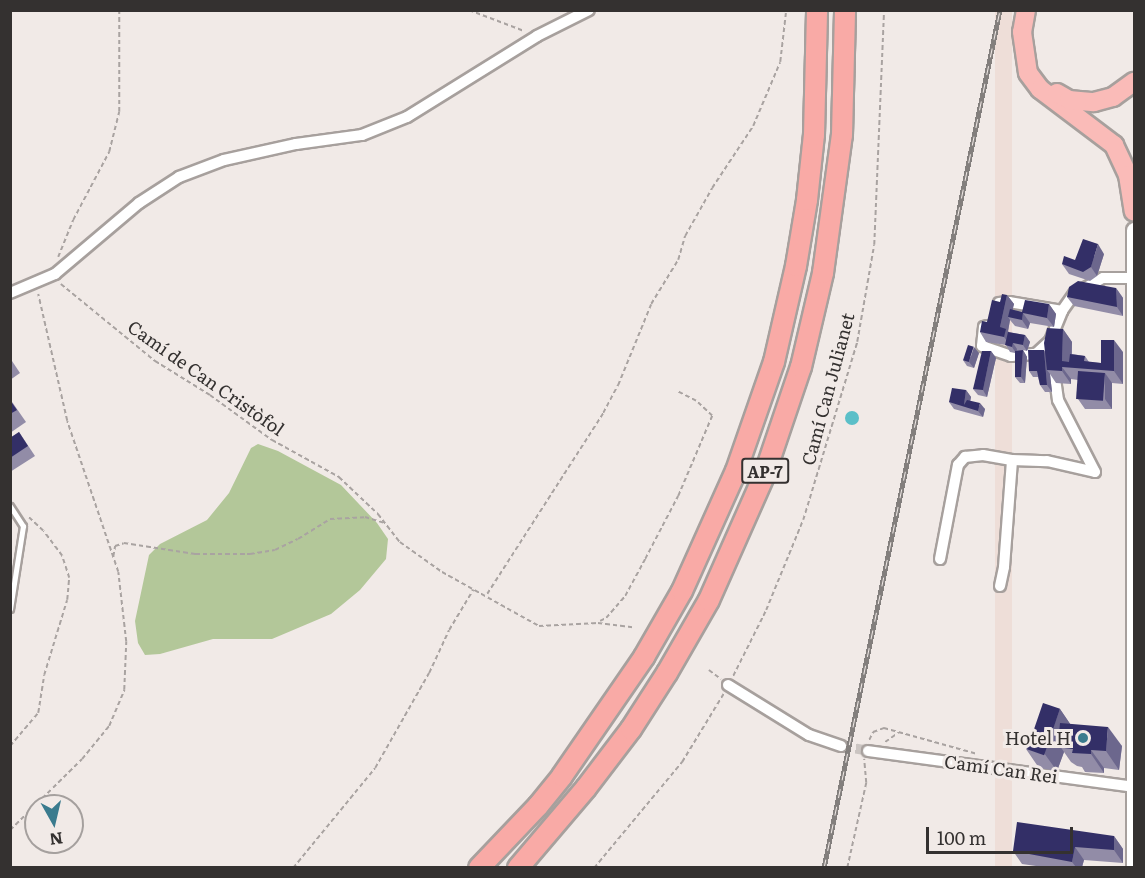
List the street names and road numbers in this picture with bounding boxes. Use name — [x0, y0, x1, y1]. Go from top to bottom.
street label: Camí Can Julianet — [797, 310, 859, 468]
street label: Camí de Can Cristòfol — [124, 316, 288, 440]
road number: AP-7 — [741, 458, 789, 484]
street label: Camí Can Rei — [943, 750, 1059, 788]

